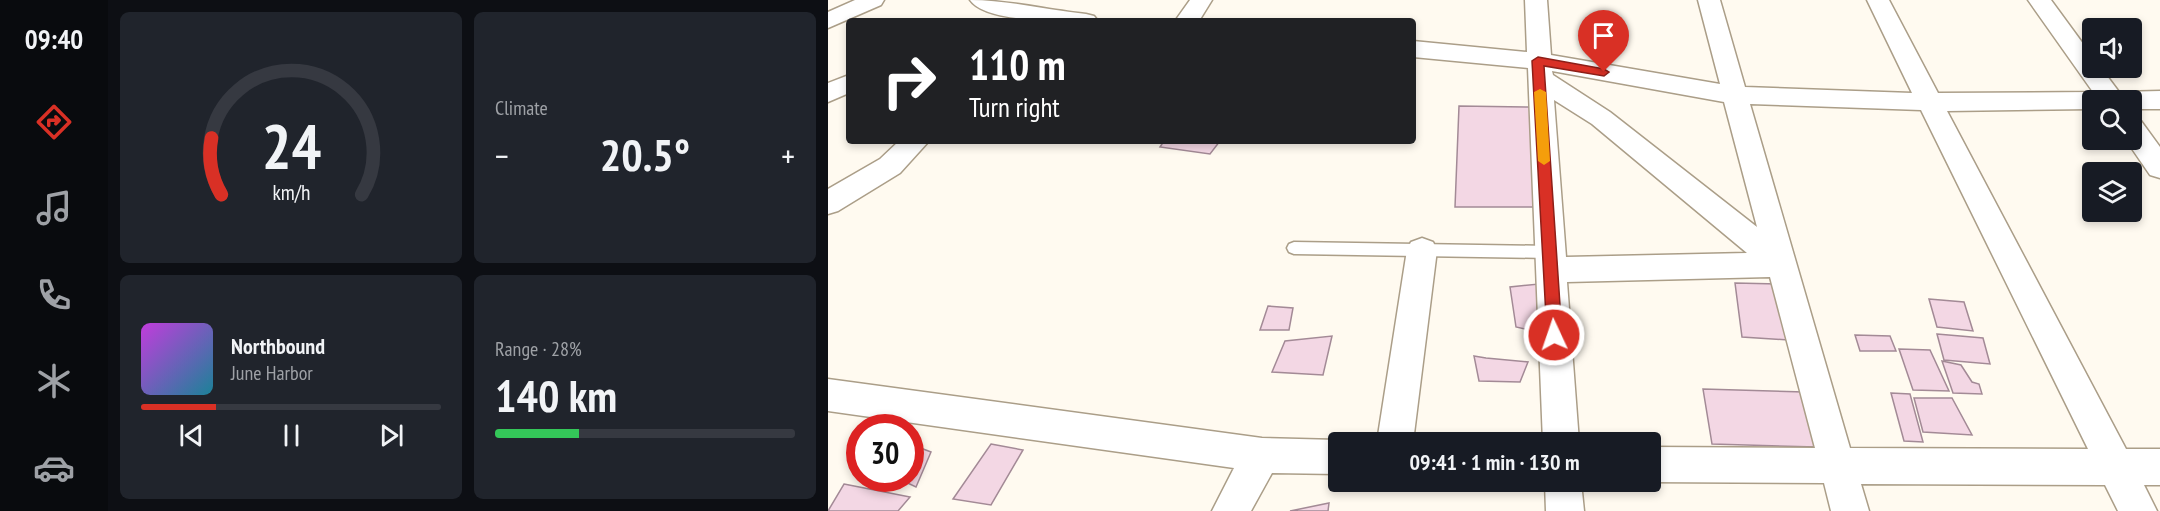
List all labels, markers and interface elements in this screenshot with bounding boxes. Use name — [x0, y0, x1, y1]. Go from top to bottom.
pin — [1578, 10, 1629, 72]
map controls — [2082, 18, 2142, 222]
button: sound — [2082, 18, 2142, 78]
icon: arrive — [1587, 19, 1620, 52]
text: 09:40 — [25, 22, 83, 56]
text: 110 m — [969, 37, 1066, 92]
icon: right — [870, 42, 948, 120]
text: Turn right — [969, 90, 1060, 124]
button: search — [2082, 90, 2142, 150]
text: Climate — [495, 95, 548, 121]
icon: directions — [33, 101, 75, 143]
text: 24 — [261, 105, 321, 186]
text: 20.5° — [600, 125, 690, 183]
text: − — [495, 134, 509, 177]
text: + — [781, 134, 795, 177]
button: layers — [2082, 162, 2142, 222]
text: km/h — [272, 178, 310, 206]
icon: music — [33, 187, 75, 229]
icon: phone — [33, 274, 75, 316]
position arrow — [1522, 303, 1586, 367]
text: Northbound — [231, 332, 325, 360]
text: Range · 28% — [495, 336, 582, 362]
icon: climate — [33, 360, 75, 402]
text: June Harbor — [231, 360, 313, 386]
text: 140 km — [495, 366, 617, 424]
speed limit sign: 30 — [846, 414, 924, 492]
icon: previous — [175, 419, 208, 452]
icon: pause — [275, 419, 308, 452]
icon: next — [375, 419, 408, 452]
icon: car — [33, 447, 75, 489]
text: 09:41 · 1 min · 130 m — [1409, 448, 1580, 476]

